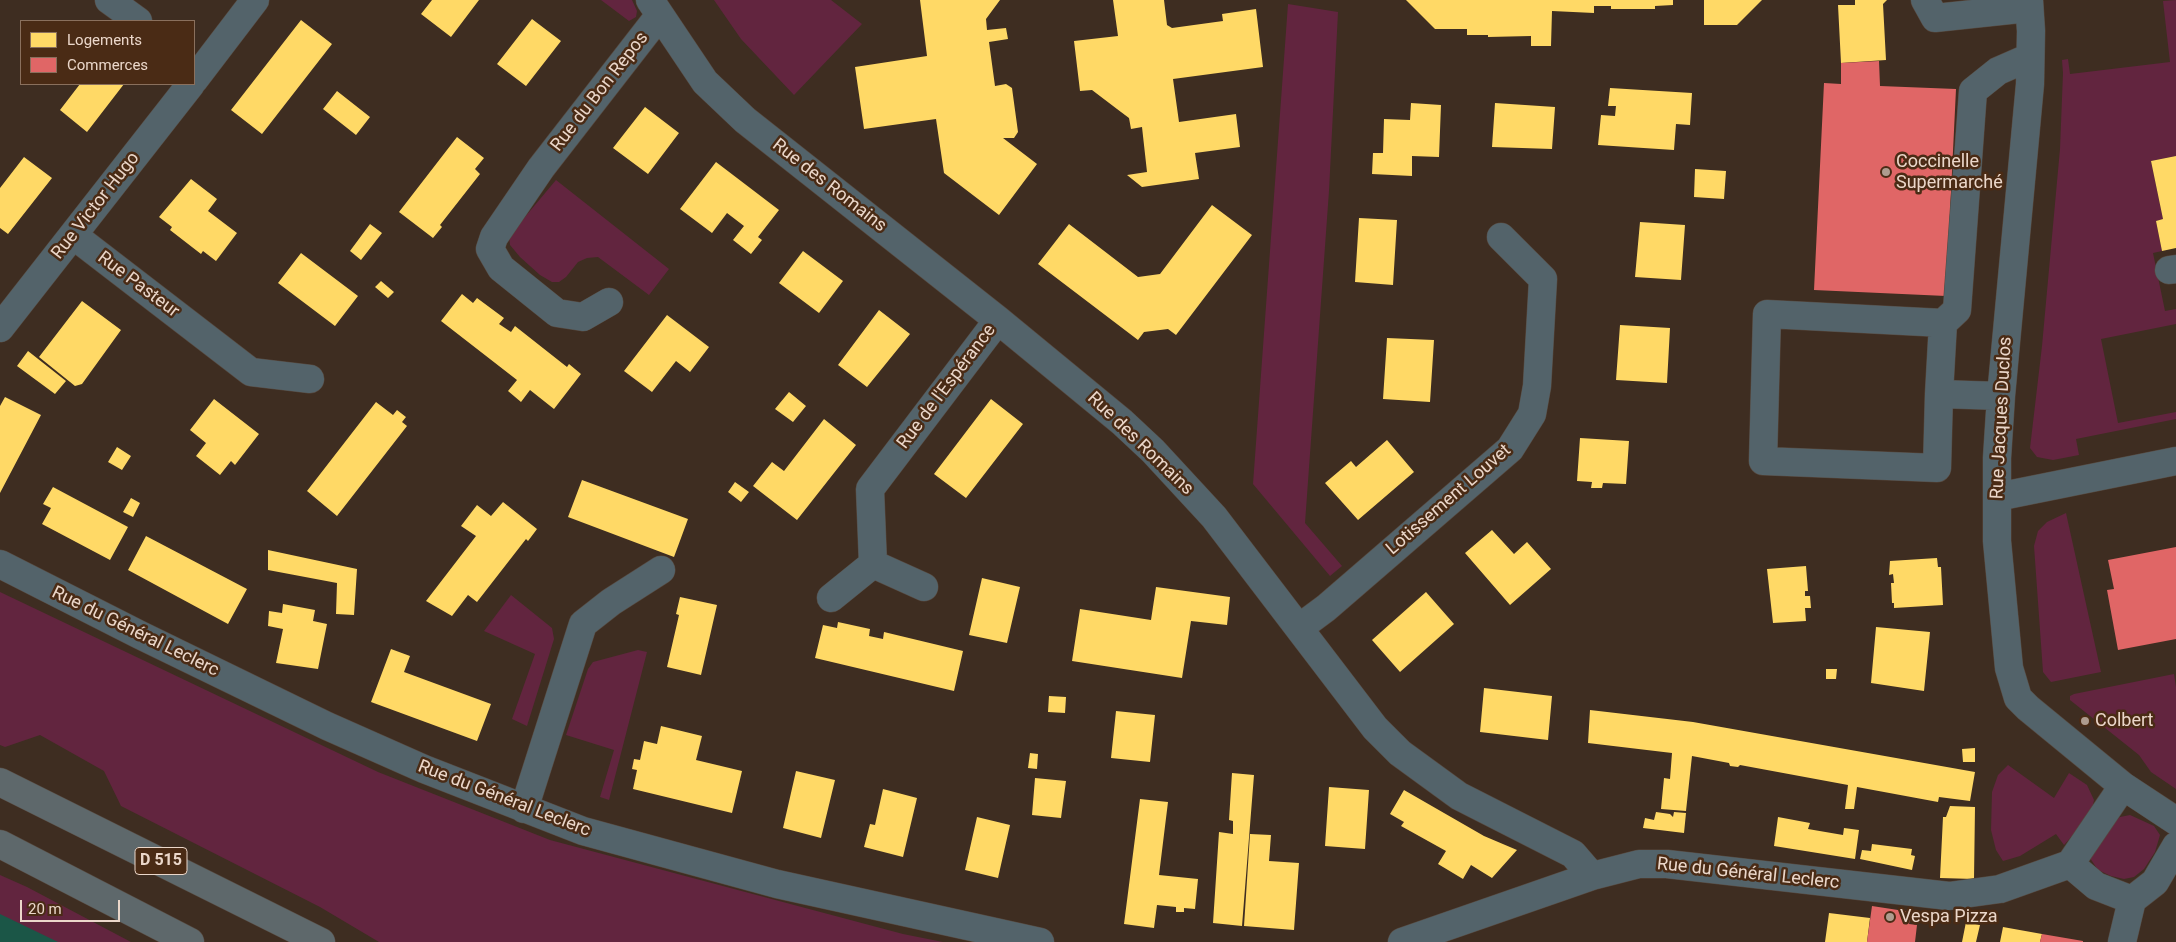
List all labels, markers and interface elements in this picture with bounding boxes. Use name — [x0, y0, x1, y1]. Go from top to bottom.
legend — [20, 20, 195, 85]
street label: Rue du Bon Repos — [547, 28, 653, 156]
text: Logements — [67, 31, 142, 49]
text: Commerces — [67, 56, 148, 74]
street label: Rue des Romains — [768, 135, 890, 237]
street label: Rue Victor Hugo — [47, 148, 145, 264]
place label: Coccinelle Supermarché — [1896, 151, 2003, 193]
marker: Coccinelle Supermarché — [1880, 166, 1892, 178]
street label: Rue Pasteur — [93, 247, 183, 323]
street label: Rue de l'Espérance — [893, 320, 1001, 454]
street label: Rue Jacques Duclos — [1987, 336, 2017, 500]
street label: Rue des Romains — [1082, 388, 1198, 500]
street label: Lotissement Louvet — [1382, 440, 1516, 560]
street label: Rue du Général Leclerc — [48, 582, 222, 682]
place label: Colbert — [2095, 710, 2153, 732]
marker: Colbert — [2079, 715, 2091, 727]
street label: Rue du Général Leclerc — [415, 756, 593, 842]
road number: D 515 — [135, 848, 187, 874]
street label: Rue du Général Leclerc — [1656, 854, 1840, 894]
scale bar — [22, 890, 122, 922]
text: 20 m — [28, 900, 62, 918]
place label: Vespa Pizza — [1900, 906, 1998, 928]
marker: Vespa Pizza — [1884, 911, 1896, 923]

